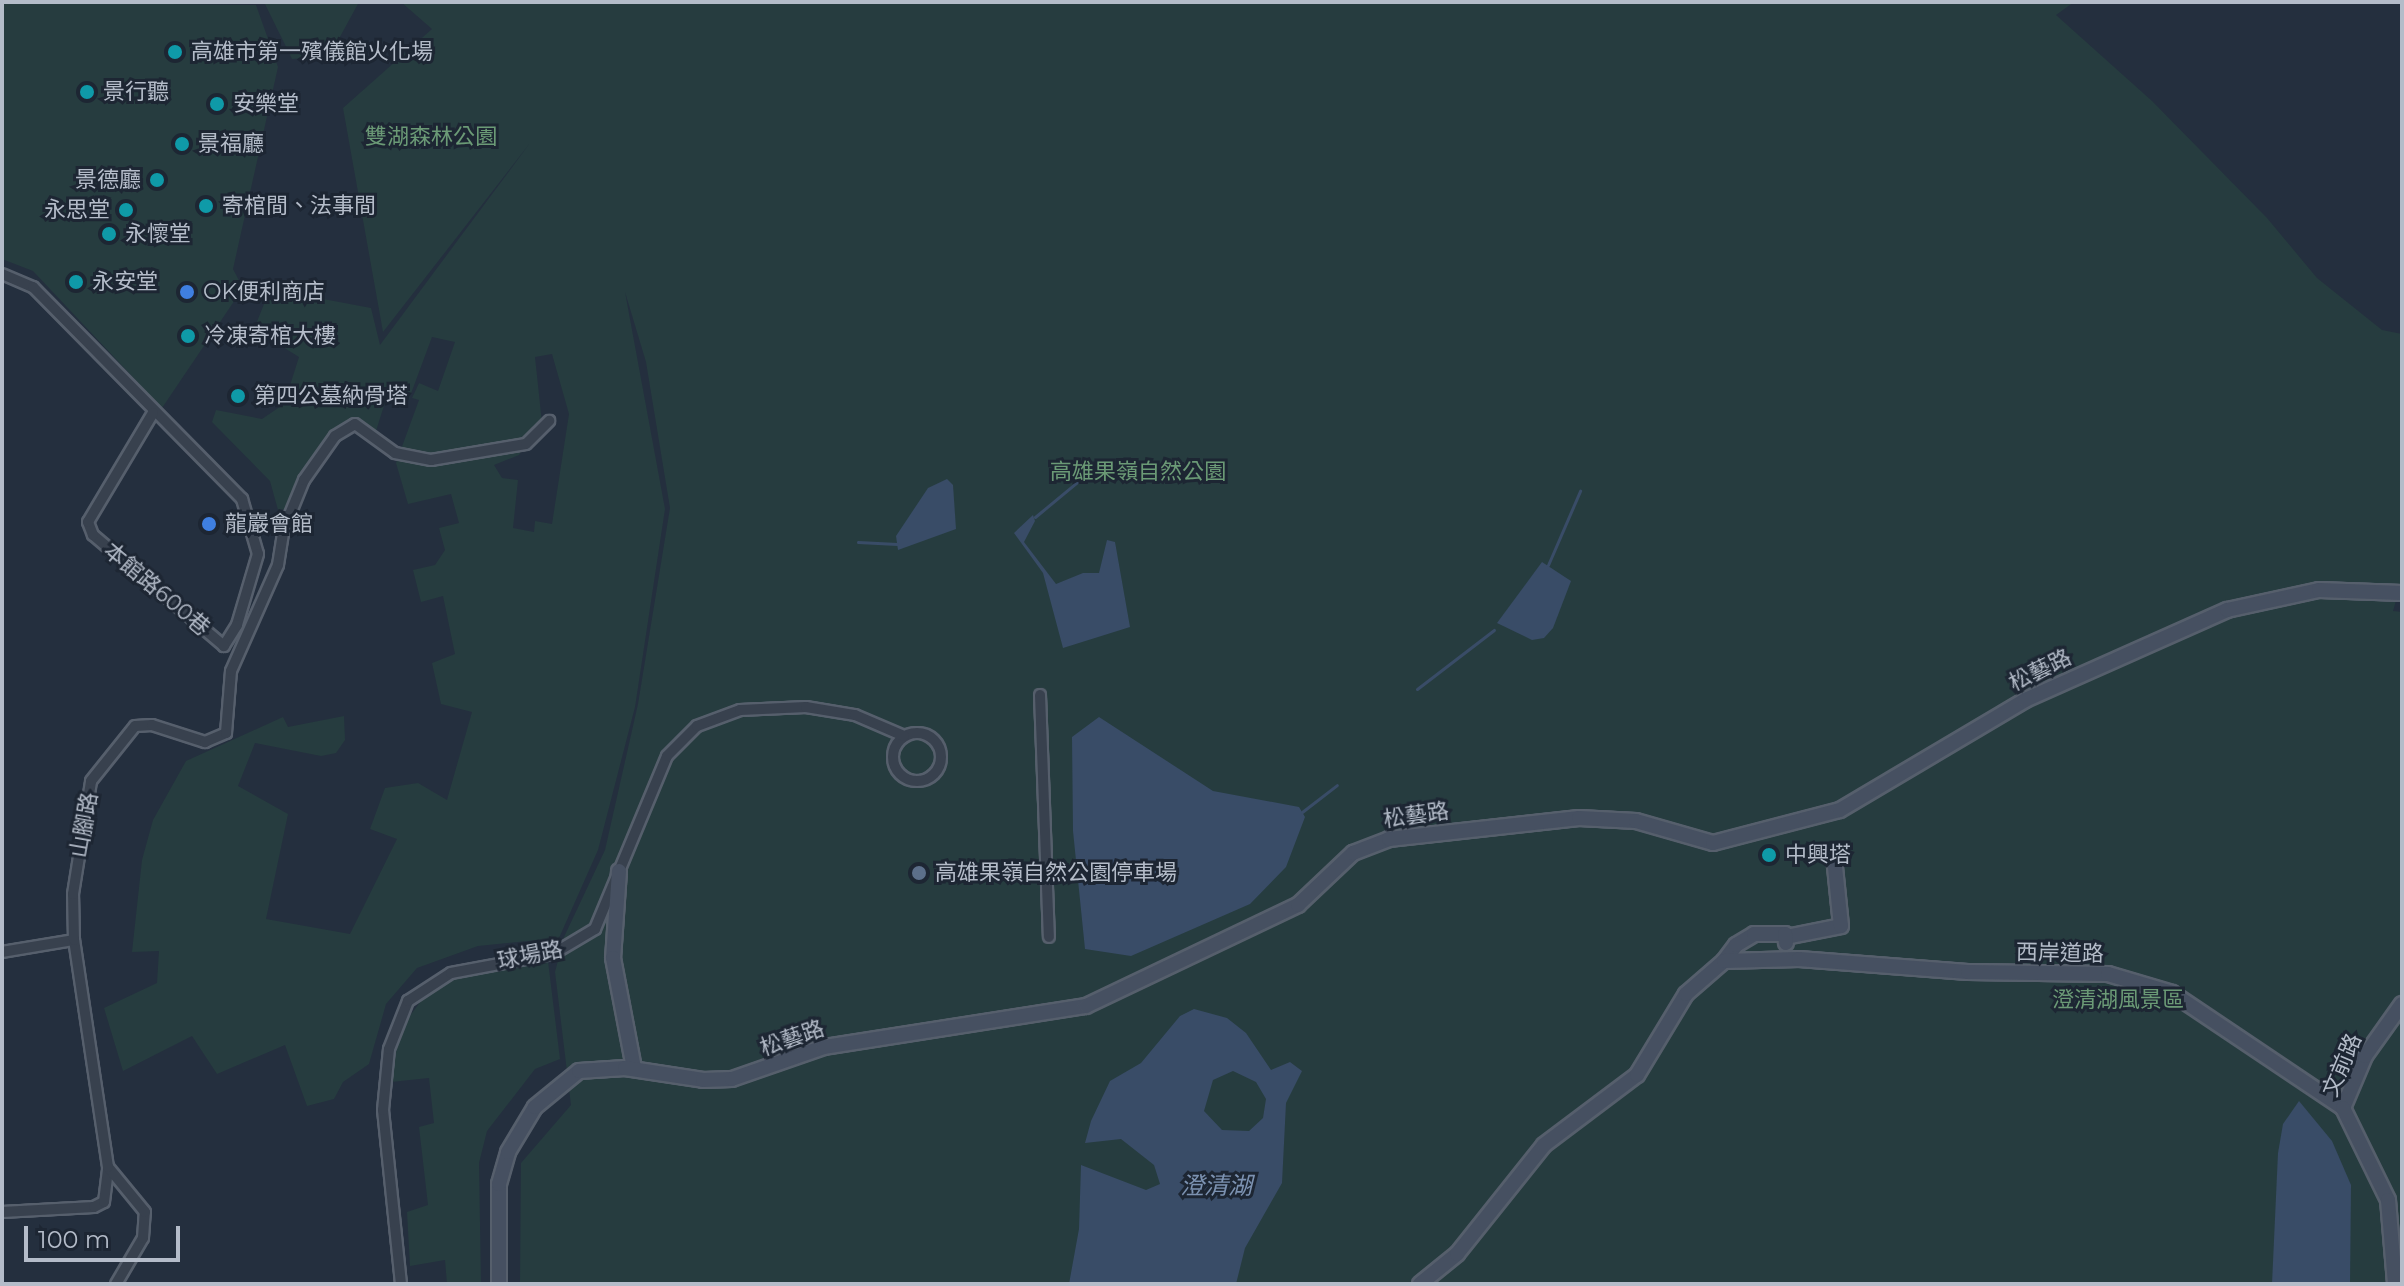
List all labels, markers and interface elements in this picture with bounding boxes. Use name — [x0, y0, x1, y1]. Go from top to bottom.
place label: 高雄市第一殯儀館火化場 — [191, 39, 433, 65]
marker: 高雄市第一殯儀館火化場 — [166, 43, 184, 61]
place label: 景行聽 — [103, 79, 169, 105]
marker: 景行聽 — [78, 83, 96, 101]
place label: 安樂堂 — [233, 91, 299, 117]
marker: 安樂堂 — [208, 95, 226, 113]
park label: 雙湖森林公園 — [365, 124, 497, 150]
place label: 景福廳 — [198, 131, 264, 157]
marker: 景福廳 — [173, 135, 191, 153]
place label: 景德廳 — [75, 167, 141, 193]
marker: 景德廳 — [148, 171, 166, 189]
place label: 寄棺間、法事間 — [222, 193, 376, 219]
place label: 永思堂 — [44, 197, 110, 223]
marker: 寄棺間、法事間 — [197, 197, 215, 215]
marker: 永思堂 — [117, 201, 135, 219]
place label: 永懷堂 — [125, 221, 191, 247]
marker: 永懷堂 — [100, 225, 118, 243]
place label: 永安堂 — [92, 269, 158, 295]
marker: 永安堂 — [67, 273, 85, 291]
place label: OK便利商店 — [203, 279, 325, 305]
marker: OK便利商店 — [178, 283, 196, 301]
place label: 冷凍寄棺大樓 — [204, 323, 336, 349]
marker: 冷凍寄棺大樓 — [179, 327, 197, 345]
place label: 第四公墓納骨塔 — [254, 383, 408, 409]
marker: 第四公墓納骨塔 — [229, 387, 247, 405]
park label: 高雄果嶺自然公園 — [1050, 459, 1226, 485]
place label: 龍巖會館 — [225, 511, 313, 537]
marker: 龍巖會館 — [200, 515, 218, 533]
street label: 本館路600巷 — [99, 537, 215, 641]
street label: 松藝路 — [2005, 644, 2075, 696]
street label: 山腳路 — [65, 790, 103, 860]
street label: 松藝路 — [1381, 797, 1451, 833]
place label: 中興塔 — [1785, 842, 1851, 868]
marker: 中興塔 — [1760, 846, 1778, 864]
place label: 高雄果嶺自然公園停車場 — [935, 860, 1177, 886]
marker: 高雄果嶺自然公園停車場 — [910, 864, 928, 882]
street label: 球場路 — [495, 936, 565, 974]
street label: 西岸道路 — [2016, 939, 2104, 967]
park label: 澄清湖風景區 — [2052, 987, 2184, 1013]
street label: 松藝路 — [757, 1015, 827, 1061]
street label: 文前路 — [2317, 1029, 2367, 1101]
water label: 澄清湖 — [1180, 1172, 1252, 1200]
scale bar — [28, 1210, 184, 1260]
text: 100 m — [38, 1225, 110, 1254]

